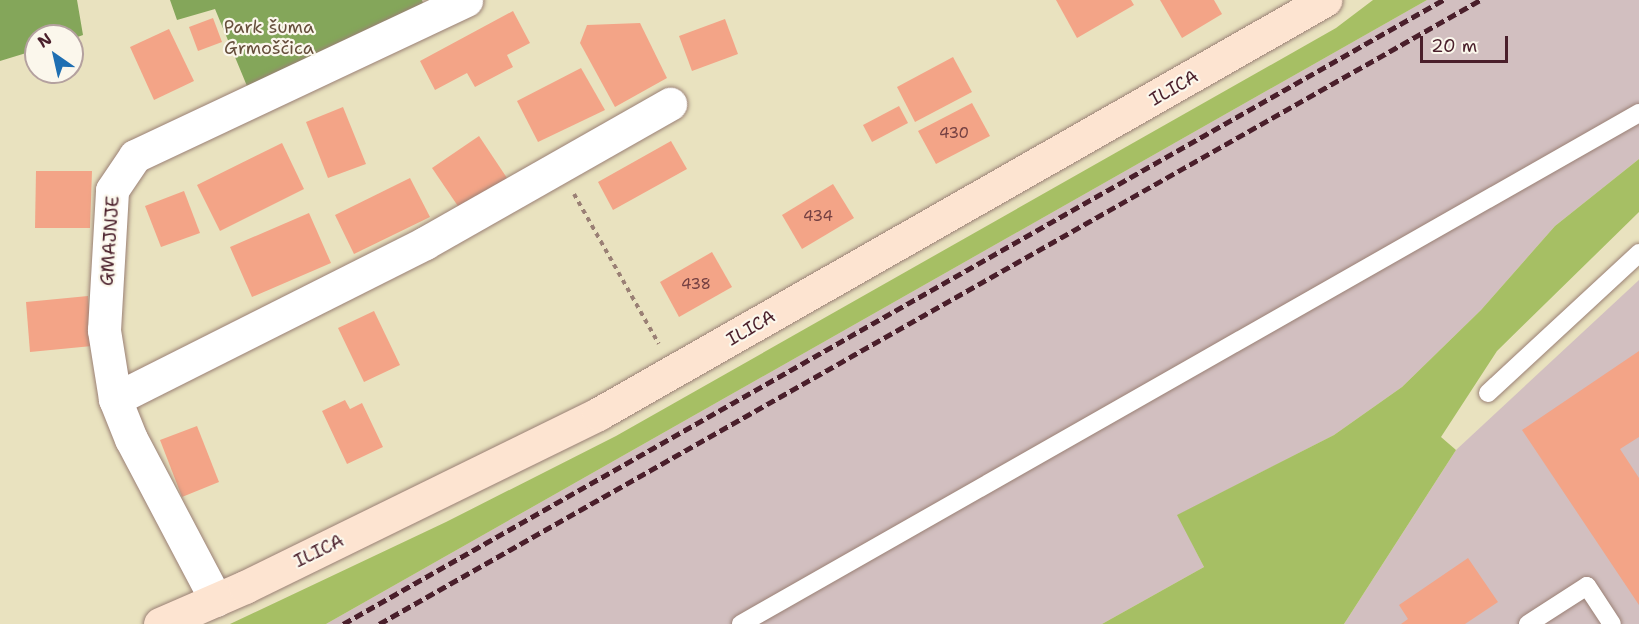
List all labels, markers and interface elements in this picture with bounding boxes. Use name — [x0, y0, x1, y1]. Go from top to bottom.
park label: Park šuma Grmoščica — [224, 17, 314, 60]
north arrow — [24, 24, 84, 84]
scale bar — [1423, 24, 1512, 62]
text: N — [34, 28, 56, 53]
text: 20 m — [1431, 34, 1477, 58]
street label: ILICA — [1146, 66, 1202, 110]
house number: 430 — [939, 125, 969, 143]
street label: GMAJNJE — [96, 195, 124, 287]
house number: 434 — [803, 208, 833, 226]
house number: 438 — [681, 276, 711, 294]
street label: ILICA — [723, 306, 779, 350]
street label: ILICA — [291, 530, 347, 572]

